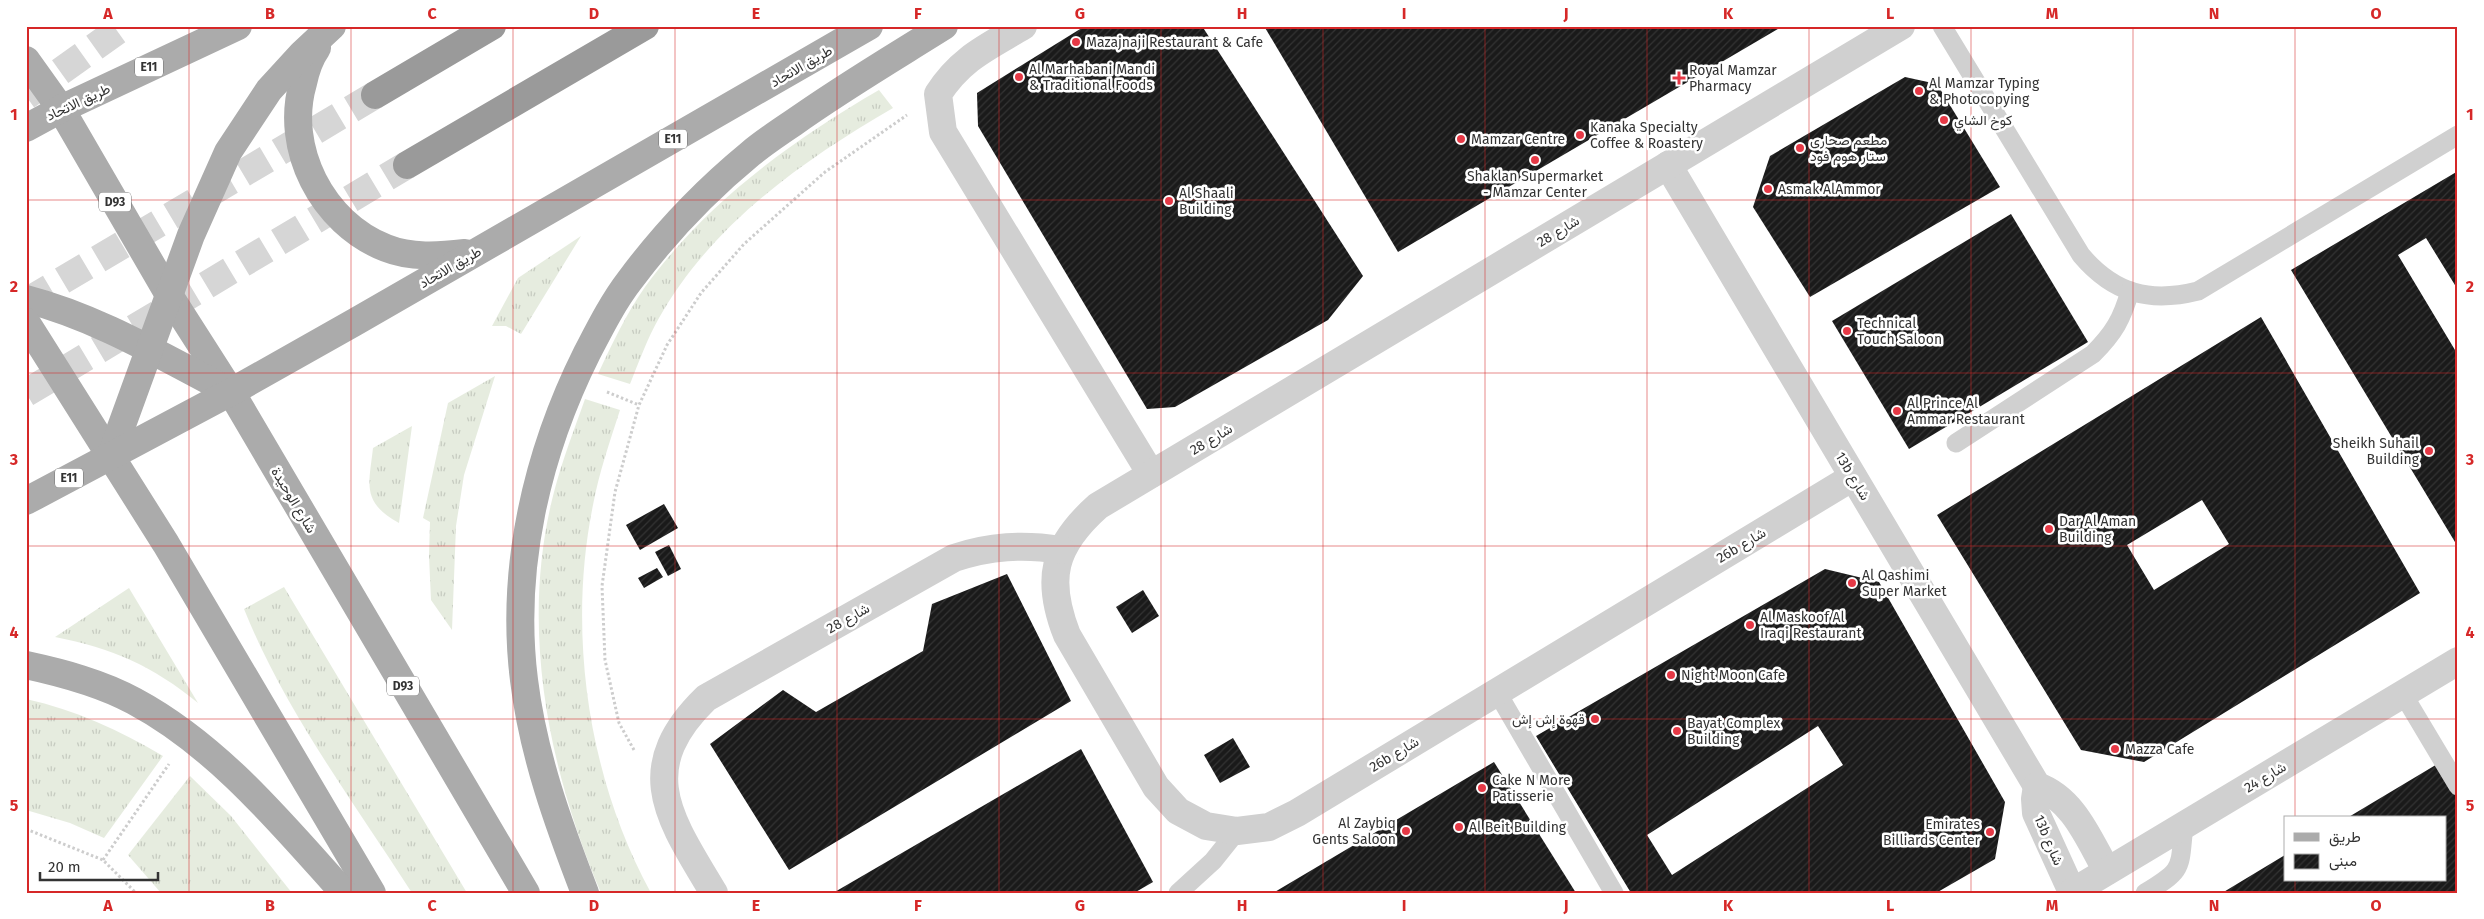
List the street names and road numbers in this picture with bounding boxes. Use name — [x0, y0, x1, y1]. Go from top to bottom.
street label: طريق الاتحاد — [767, 42, 835, 91]
road number: E11 — [135, 58, 163, 76]
street label: طريق الاتحاد — [43, 80, 113, 125]
road number: E11 — [659, 130, 687, 148]
road number: D93 — [99, 192, 131, 212]
street label: شارع 28 — [1534, 212, 1584, 252]
street label: طريق الاتحاد — [416, 243, 484, 292]
street label: شارع 28 — [1187, 420, 1237, 460]
street label: 13b شارع — [1830, 449, 1874, 504]
street label: شارع الوحيدة — [266, 464, 320, 537]
road number: E11 — [55, 468, 83, 488]
street label: 26b شارع — [1713, 524, 1770, 568]
street label: شارع 28 — [824, 600, 874, 639]
road number: D93 — [387, 676, 419, 696]
street label: 26b شارع — [1366, 733, 1423, 777]
street label: شارع 24 — [2241, 758, 2290, 798]
street label: 13b شارع — [2028, 812, 2067, 869]

